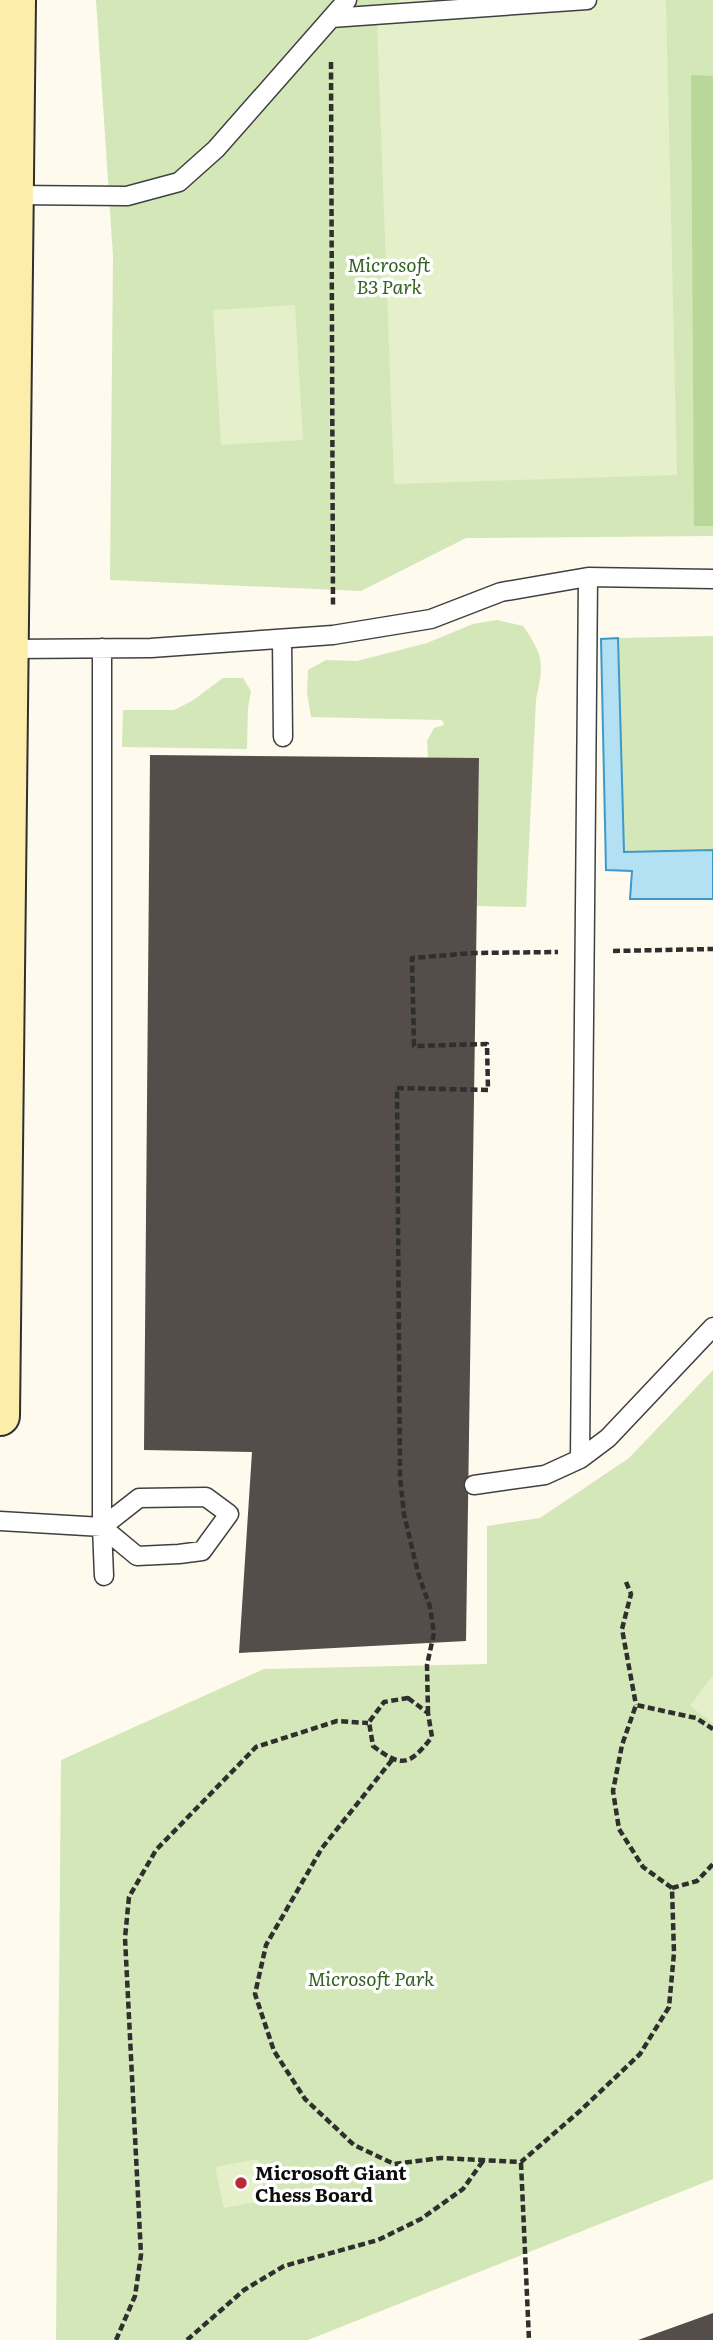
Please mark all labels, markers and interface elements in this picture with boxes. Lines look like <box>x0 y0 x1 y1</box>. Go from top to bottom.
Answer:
park label: Microsoft B3 Park <box>348 250 430 300</box>
park label: Microsoft Park <box>308 1964 435 1992</box>
place label: Microsoft Giant Chess Board <box>255 2158 407 2208</box>
marker: Microsoft Giant Chess Board <box>233 2175 249 2191</box>

